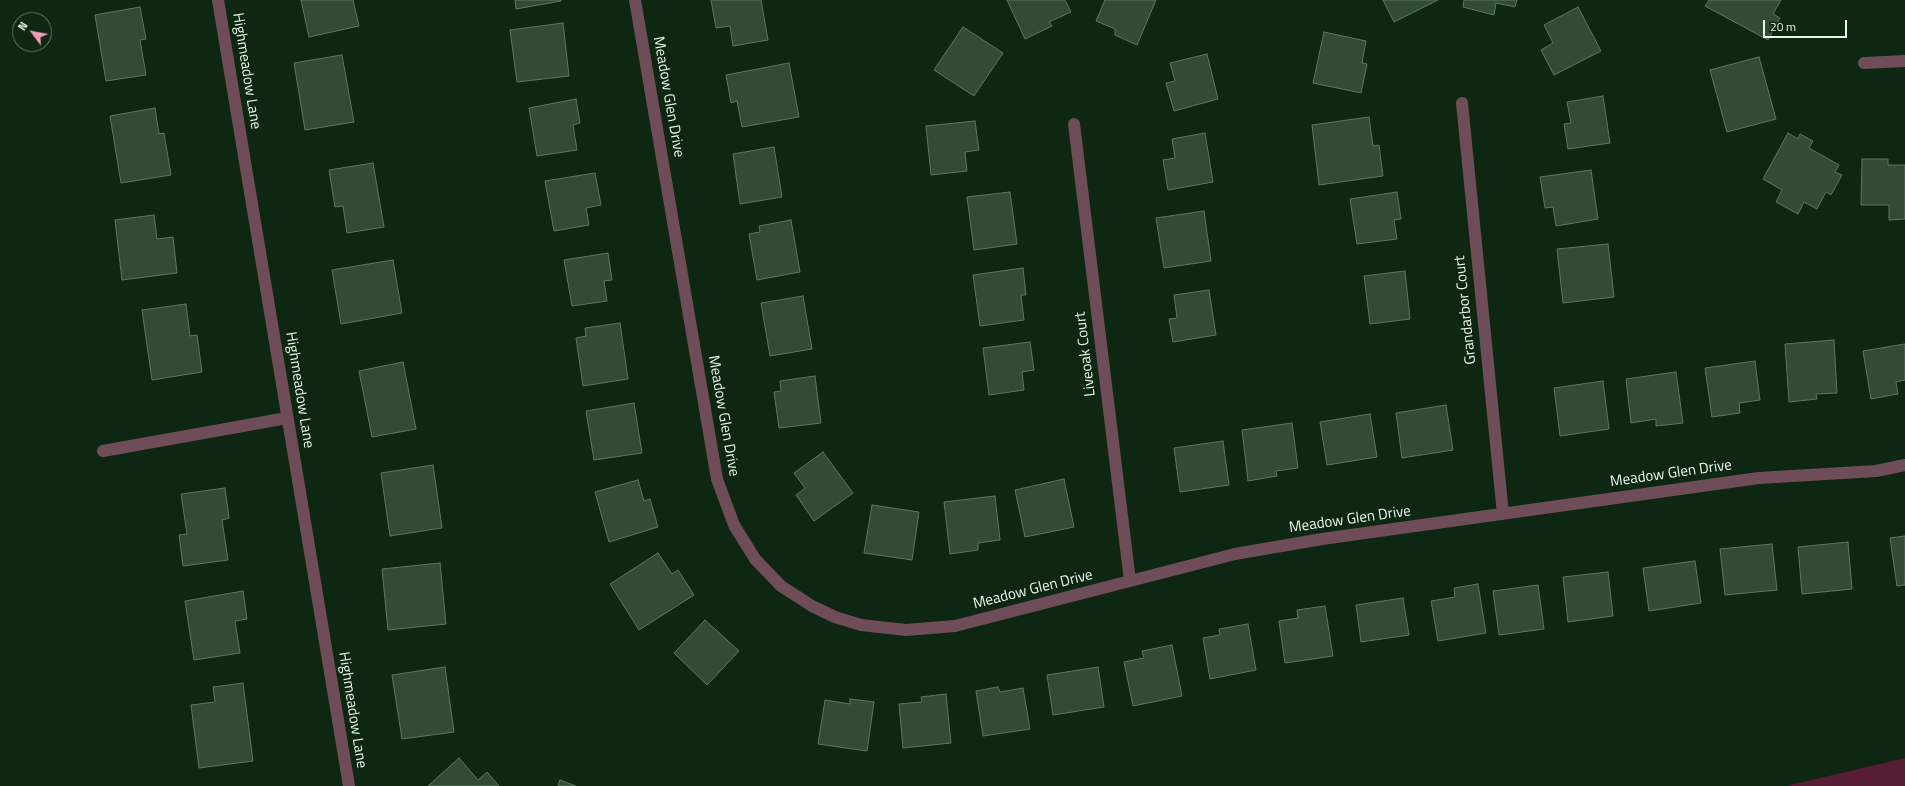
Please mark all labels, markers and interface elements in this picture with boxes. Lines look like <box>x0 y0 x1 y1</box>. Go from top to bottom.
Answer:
street label: Highmeadow Lane <box>228 11 264 131</box>
north arrow <box>12 12 52 52</box>
scale bar <box>1765 12 1849 38</box>
text: 20 m <box>1770 17 1796 36</box>
text: N <box>14 19 31 34</box>
street label: Meadow Glen Drive <box>648 35 688 159</box>
street label: Grandarbor Court <box>1451 255 1481 365</box>
street label: Liveoak Court <box>1072 311 1100 397</box>
street label: Highmeadow Lane <box>281 330 317 450</box>
street label: Meadow Glen Drive <box>703 354 743 478</box>
street label: Meadow Glen Drive <box>1609 457 1733 491</box>
street label: Meadow Glen Drive <box>1288 503 1412 537</box>
street label: Meadow Glen Drive <box>971 566 1095 614</box>
street label: Highmeadow Lane <box>334 650 370 770</box>

